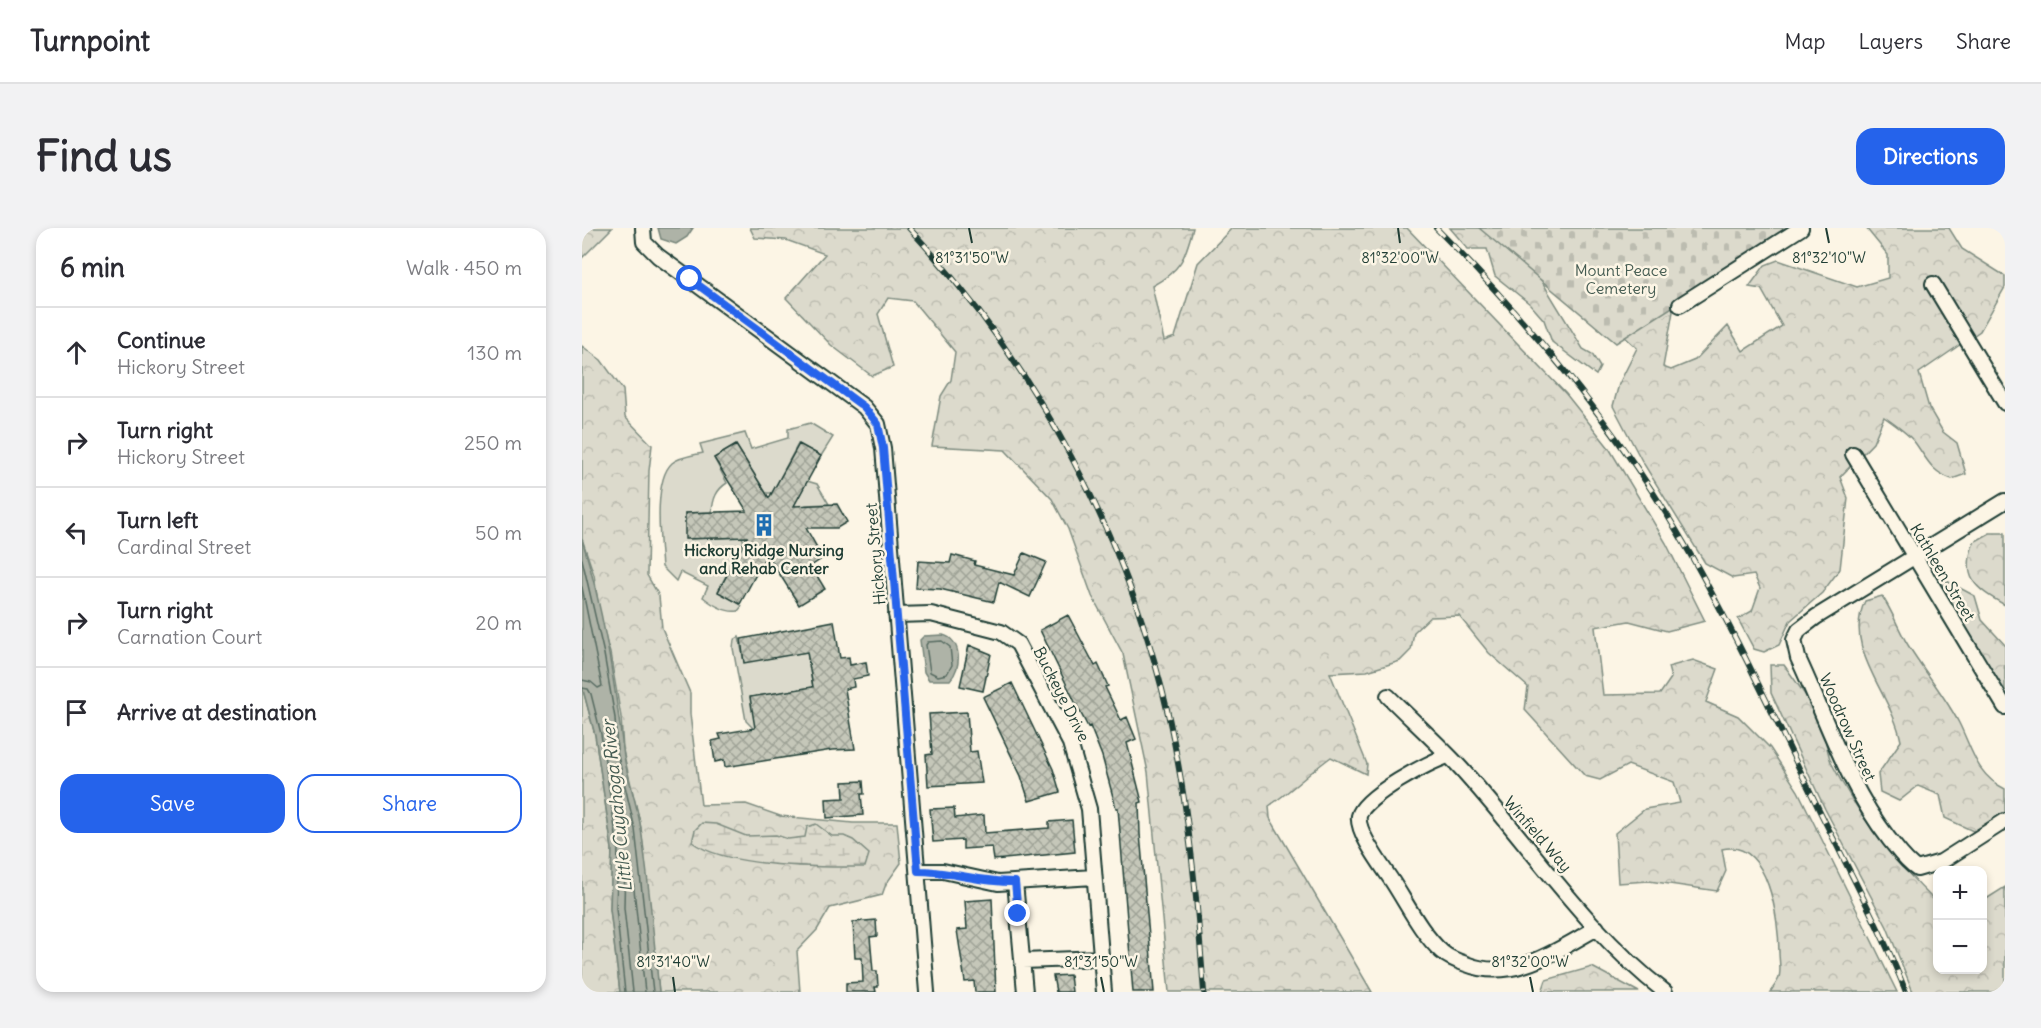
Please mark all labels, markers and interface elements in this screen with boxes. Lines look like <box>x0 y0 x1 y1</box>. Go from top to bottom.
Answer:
text: Turnpoint <box>30 23 150 59</box>
text: Map <box>1785 28 1825 55</box>
text: Layers <box>1858 28 1923 55</box>
text: Share <box>1956 28 2011 55</box>
button: Directions <box>1856 128 2005 185</box>
text: Find us <box>36 130 172 182</box>
text: 81°31'50"W <box>935 248 1009 267</box>
text: 81°32'00"W <box>1361 248 1439 267</box>
text: 81°32'10"W <box>1792 248 1866 267</box>
text: 6 min <box>60 251 125 284</box>
text: Walk · 450 m <box>406 255 522 280</box>
park label: Mount Peace Cemetery <box>1575 260 1667 298</box>
route start <box>676 265 702 291</box>
text: Continue <box>117 326 206 354</box>
icon: ahead <box>60 336 93 369</box>
text: 130 m <box>467 340 522 365</box>
text: Hickory Street <box>117 354 245 379</box>
text: Turn right <box>117 416 213 444</box>
icon: right <box>60 426 93 459</box>
text: 250 m <box>464 430 522 455</box>
text: Hickory Street <box>117 444 245 469</box>
street label: Hickory Street <box>861 502 889 606</box>
text: Turn left <box>117 506 198 534</box>
building icon: Hickory Ridge Nursing and Rehab Center <box>751 512 777 538</box>
icon: left <box>60 516 93 549</box>
text: 50 m <box>475 520 522 545</box>
street label: Kathleen Street <box>1906 520 1980 625</box>
text: Cardinal Street <box>117 534 251 559</box>
place label: Hickory Ridge Nursing and Rehab Center <box>684 540 844 578</box>
text: Turn right <box>117 596 213 624</box>
icon: right <box>60 606 93 639</box>
text: 20 m <box>476 610 522 635</box>
text: Carnation Court <box>117 624 262 649</box>
street label: Buckeye Drive <box>1030 643 1094 745</box>
street label: Woodrow Street <box>1815 670 1881 785</box>
icon: arrive <box>60 696 93 729</box>
text: Arrive at destination <box>117 698 317 726</box>
water label: Little Cuyahoga River <box>596 716 637 893</box>
button: Save <box>60 774 285 833</box>
button: Share <box>297 774 522 833</box>
street label: Winfield Way <box>1500 792 1576 876</box>
map controls <box>1933 866 1987 974</box>
button: + <box>1933 866 1987 920</box>
route end <box>1004 900 1030 926</box>
button: − <box>1933 920 1987 974</box>
text: 81°31'40"W <box>636 952 710 971</box>
text: 81°31'50"W <box>1064 952 1138 971</box>
text: 81°32'00"W <box>1491 952 1569 971</box>

